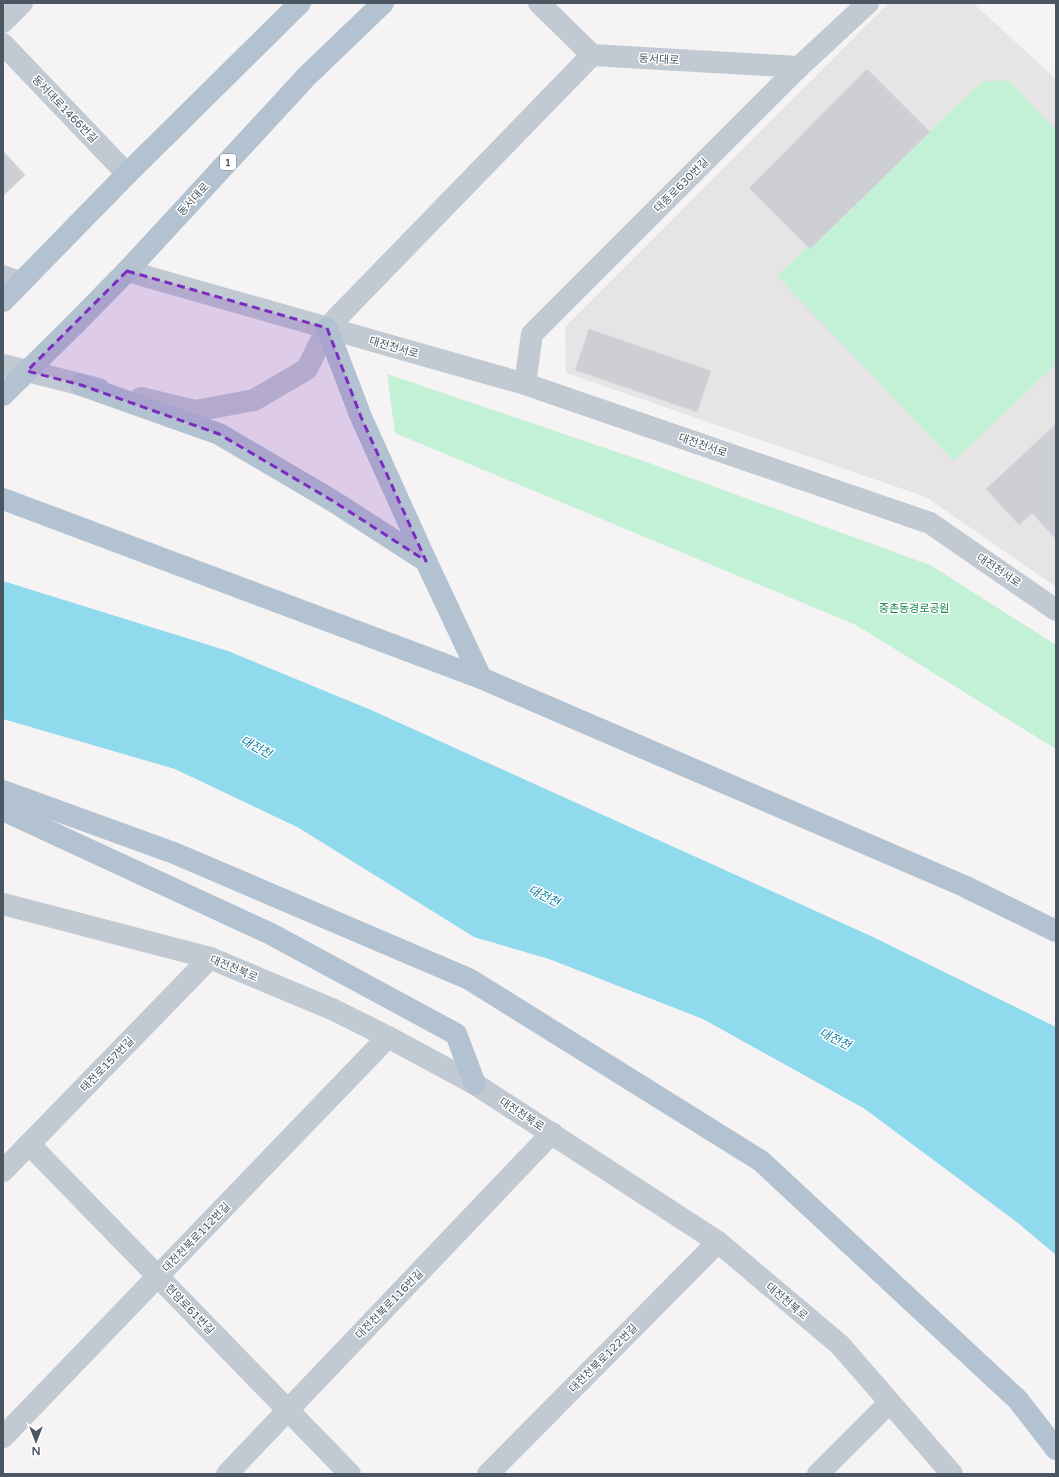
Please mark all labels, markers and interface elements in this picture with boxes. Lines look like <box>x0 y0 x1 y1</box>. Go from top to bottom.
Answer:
street label: 동서대로 <box>638 52 680 67</box>
street label: 동서대로1466번길 <box>29 73 100 146</box>
road number: 1 <box>220 154 236 170</box>
street label: 대종로630번길 <box>652 156 711 215</box>
street label: 동서대로 <box>175 180 212 219</box>
street label: 대전천서로 <box>368 334 420 361</box>
street label: 대전천서로 <box>677 431 729 460</box>
street label: 대전천서로 <box>974 551 1023 590</box>
park label: 중촌동경로공원 <box>879 602 949 615</box>
water label: 대전천 <box>238 733 276 762</box>
water label: 대전천 <box>526 882 564 910</box>
street label: 대전천북로 <box>208 953 260 984</box>
water label: 대전천 <box>817 1025 855 1053</box>
street label: 태전로157번길 <box>78 1034 137 1095</box>
street label: 대전천북로 <box>497 1095 546 1134</box>
street label: 대전천북로112번길 <box>160 1200 233 1275</box>
street label: 대전천북로116번길 <box>353 1267 426 1342</box>
street label: 대전천북로 <box>763 1280 810 1323</box>
street label: 현암로61번길 <box>163 1282 217 1337</box>
street label: 대전천북로122번길 <box>566 1321 640 1395</box>
north arrow <box>16 1421 56 1461</box>
text: N <box>32 1444 40 1457</box>

